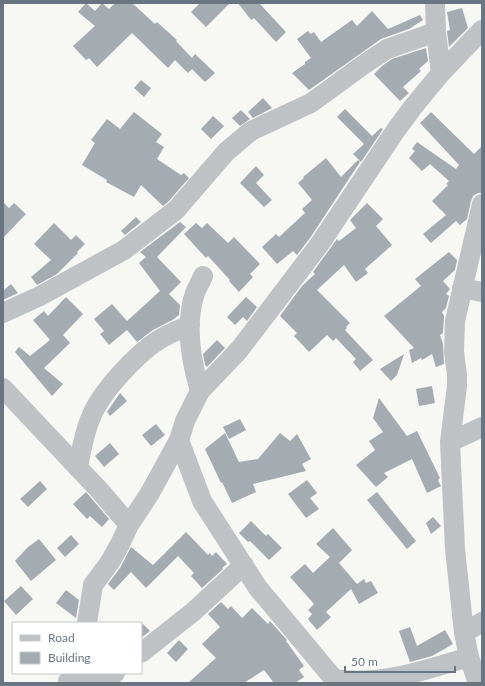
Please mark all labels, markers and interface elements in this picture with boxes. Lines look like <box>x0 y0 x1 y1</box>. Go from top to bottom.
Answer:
legend <box>12 622 142 674</box>
text: Road <box>48 630 75 645</box>
scale bar <box>345 648 455 674</box>
text: Building <box>48 650 91 665</box>
text: 50 m <box>351 654 378 669</box>

